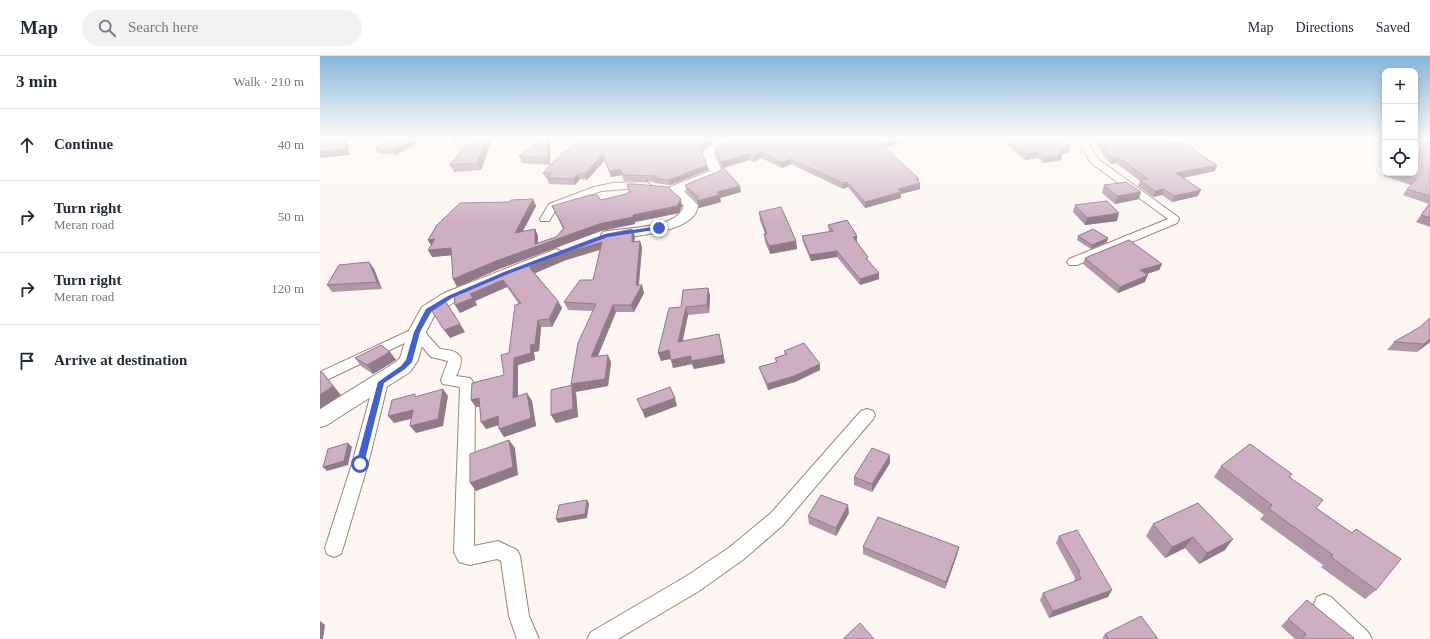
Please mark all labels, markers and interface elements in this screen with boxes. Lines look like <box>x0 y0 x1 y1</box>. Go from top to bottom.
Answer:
search box <box>82 10 362 46</box>
text: Map <box>20 17 58 38</box>
icon: search <box>96 17 118 39</box>
text: Search here <box>128 19 198 35</box>
text: Map <box>1248 20 1273 35</box>
text: Directions <box>1295 20 1354 35</box>
text: Saved <box>1376 20 1410 35</box>
map controls <box>1382 68 1418 176</box>
button: + <box>1382 68 1418 104</box>
text: 3 min <box>16 72 57 91</box>
text: Walk · 210 m <box>233 74 304 89</box>
button: − <box>1382 104 1418 140</box>
icon: ahead <box>16 134 38 156</box>
text: Continue <box>54 136 113 152</box>
text: 40 m <box>278 137 304 152</box>
button: locate <box>1382 140 1418 176</box>
text: Turn right <box>54 200 121 216</box>
icon: right <box>16 206 38 228</box>
text: 50 m <box>278 209 304 224</box>
text: Meran road <box>54 217 114 232</box>
route end <box>650 219 668 237</box>
text: Turn right <box>54 272 121 288</box>
icon: right <box>16 278 38 300</box>
text: 120 m <box>271 281 304 296</box>
text: Meran road <box>54 289 114 304</box>
icon: arrive <box>16 350 38 372</box>
text: Arrive at destination <box>54 352 187 368</box>
route start <box>351 455 369 473</box>

